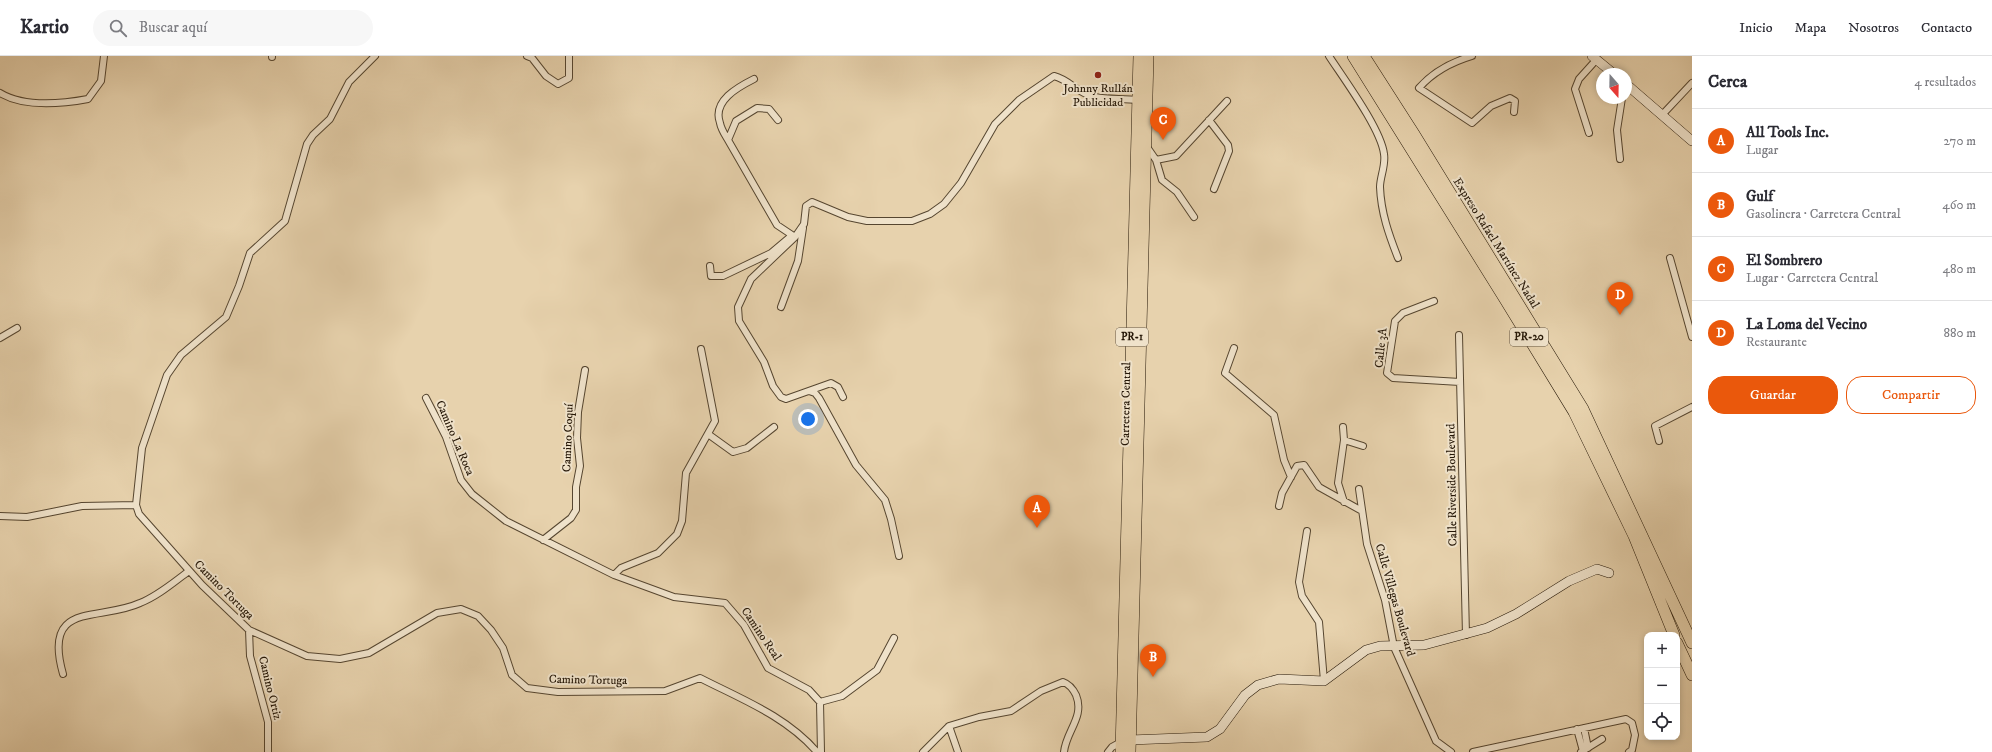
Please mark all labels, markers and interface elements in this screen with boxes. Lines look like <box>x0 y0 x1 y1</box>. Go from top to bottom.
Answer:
search box <box>93 10 373 46</box>
text: Kartio <box>20 16 69 39</box>
icon: search <box>107 17 129 39</box>
text: Buscar aquí <box>139 18 207 37</box>
text: Inicio <box>1739 19 1772 37</box>
text: Mapa <box>1794 19 1826 37</box>
text: Nosotros <box>1848 19 1899 37</box>
text: Contacto <box>1921 19 1972 37</box>
north arrow <box>1596 68 1632 104</box>
marker: Johnny Rullán Publicidad <box>1093 70 1103 80</box>
text: Cerca <box>1708 71 1747 93</box>
text: 4 resultados <box>1914 74 1976 90</box>
place label: Johnny Rullán Publicidad <box>1062 81 1134 110</box>
pin: C <box>1150 107 1176 140</box>
text: All Tools Inc. <box>1746 123 1829 142</box>
text: A <box>1717 133 1725 149</box>
text: 270 m <box>1944 133 1976 149</box>
text: Lugar <box>1746 142 1778 158</box>
street label: Expreso Rafael Martínez Nadal <box>1450 175 1543 311</box>
text: Gulf <box>1746 187 1773 206</box>
text: B <box>1717 197 1725 213</box>
text: 460 m <box>1942 197 1976 213</box>
text: Gasolinera · Carretera Central <box>1746 206 1901 222</box>
text: El Sombrero <box>1746 251 1822 270</box>
text: C <box>1717 261 1725 277</box>
text: 480 m <box>1942 261 1976 277</box>
text: Lugar · Carretera Central <box>1746 270 1878 286</box>
pin: D <box>1607 282 1633 315</box>
text: La Loma del Vecino <box>1746 315 1867 334</box>
text: D <box>1716 325 1726 341</box>
text: 880 m <box>1943 325 1976 341</box>
street label: Calle 3A <box>1371 327 1391 369</box>
road number: PR-1 <box>1116 328 1148 346</box>
road number: PR-20 <box>1510 328 1548 346</box>
text: Restaurante <box>1746 334 1807 350</box>
street label: Carretera Central <box>1118 361 1134 446</box>
button: Guardar <box>1708 376 1838 414</box>
button: Compartir <box>1846 376 1976 414</box>
street label: Camino La Roca <box>432 398 478 479</box>
street label: Camino Coquí <box>559 403 577 472</box>
your location <box>798 409 818 429</box>
street label: Calle Riverside Boulevard <box>1443 424 1461 546</box>
pin: A <box>1024 495 1050 528</box>
street label: Calle Villegas Boulevard <box>1372 542 1418 658</box>
street label: Camino Tortuga <box>191 557 258 624</box>
street label: Camino Real <box>738 604 785 664</box>
map controls <box>1644 632 1680 740</box>
button: + <box>1644 632 1680 668</box>
pin: B <box>1140 644 1166 677</box>
street label: Camino Ortiz <box>255 655 285 721</box>
button: − <box>1644 668 1680 704</box>
street label: Camino Tortuga <box>549 672 628 688</box>
button: locate <box>1644 704 1680 740</box>

